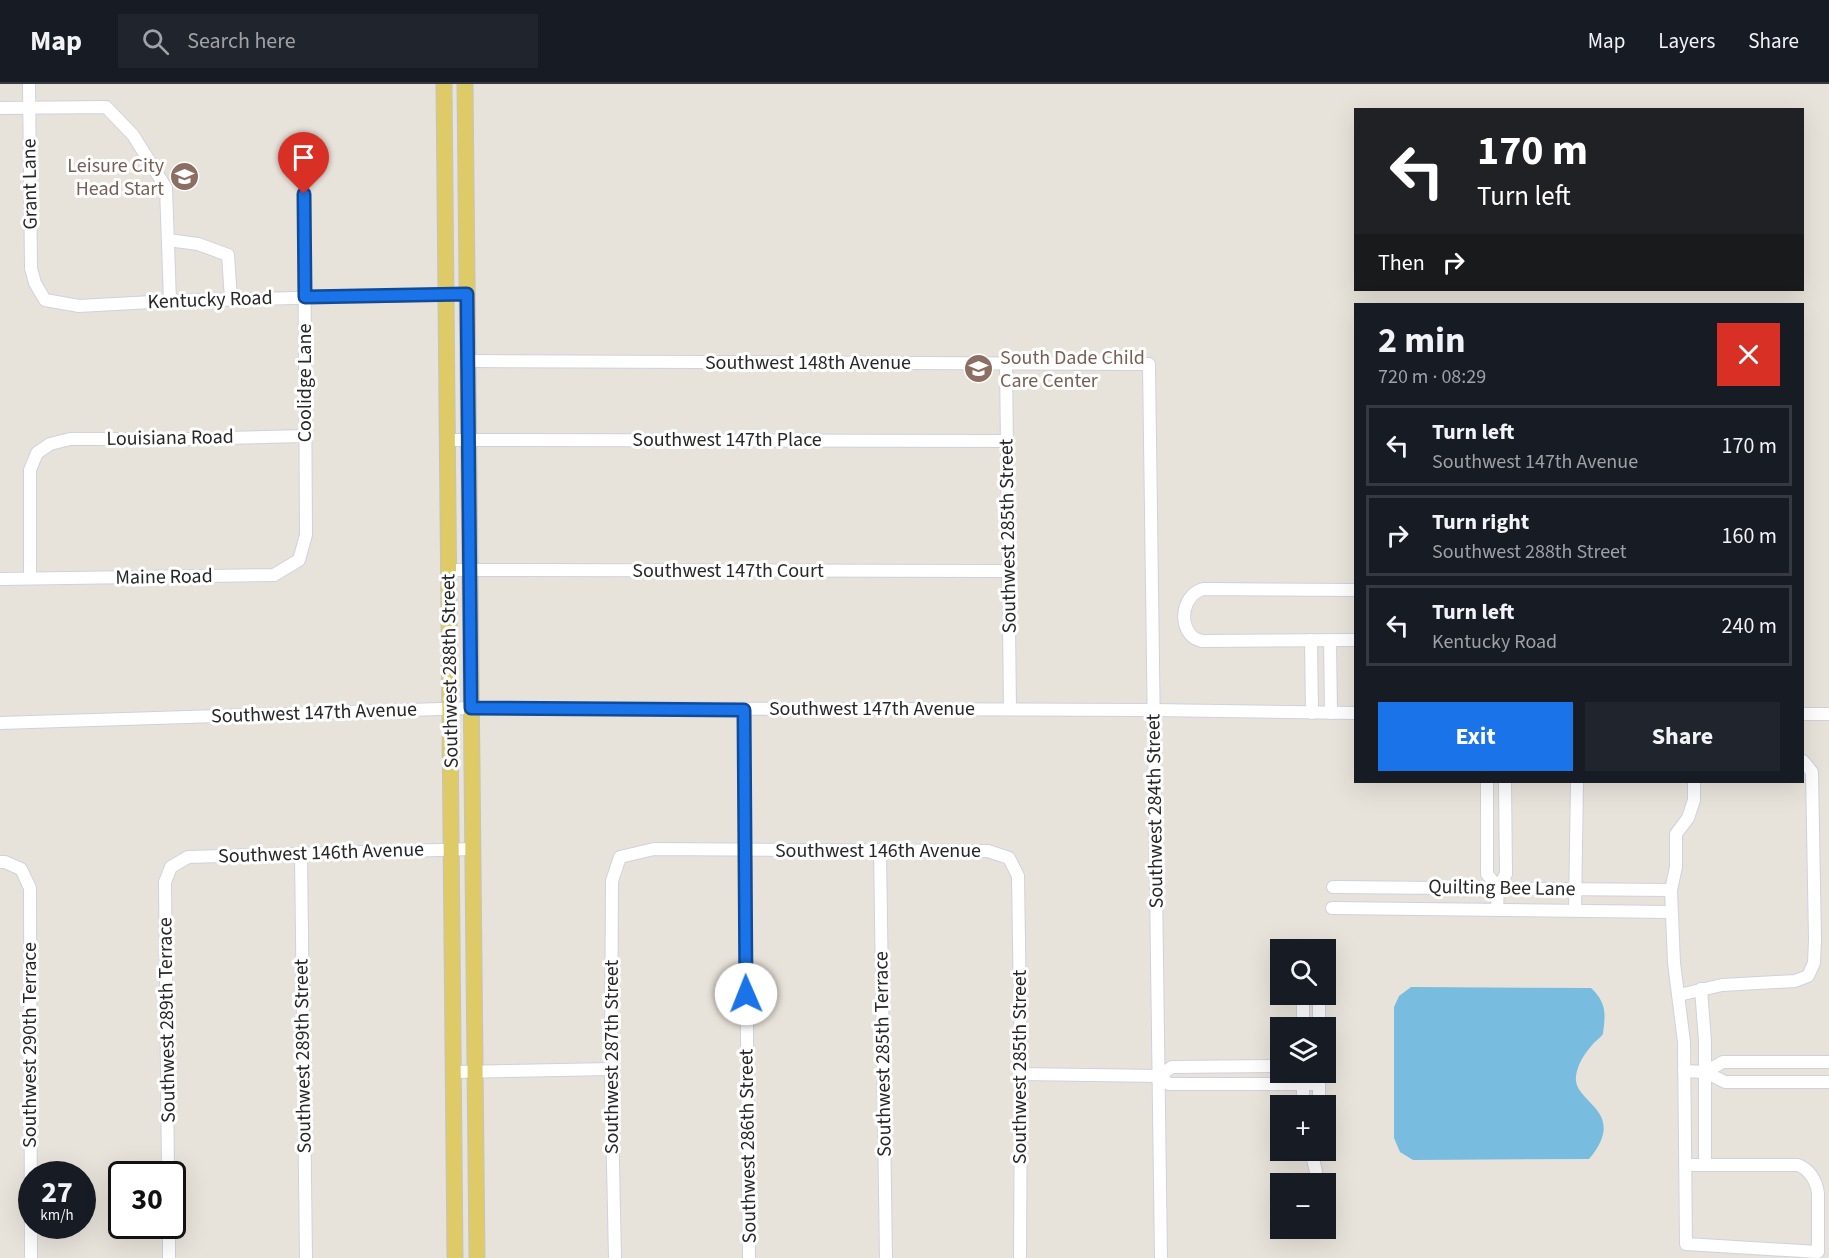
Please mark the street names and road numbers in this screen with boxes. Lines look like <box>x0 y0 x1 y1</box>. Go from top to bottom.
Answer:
street label: Grant Lane <box>15 138 45 230</box>
street label: Kentucky Road <box>147 284 273 316</box>
street label: Coolidge Lane <box>291 324 319 442</box>
street label: Southwest 148th Avenue <box>705 349 911 377</box>
street label: Louisiana Road <box>106 423 234 453</box>
street label: Southwest 147th Place <box>632 426 822 454</box>
street label: Southwest 285th Street <box>992 438 1024 634</box>
street label: Southwest 147th Court <box>632 557 824 585</box>
street label: Maine Road <box>115 562 213 592</box>
street label: Southwest 288th Street <box>434 573 466 769</box>
street label: Southwest 147th Avenue <box>211 695 418 731</box>
street label: Southwest 147th Avenue <box>769 695 975 723</box>
street label: Southwest 284th Street <box>1139 713 1171 909</box>
street label: Southwest 146th Avenue <box>218 835 425 871</box>
street label: Southwest 146th Avenue <box>775 837 981 865</box>
street label: Quilting Bee Lane <box>1428 873 1576 903</box>
street label: Southwest 289th Terrace <box>151 917 183 1123</box>
street label: Southwest 290th Terrace <box>16 942 44 1148</box>
street label: Southwest 285th Terrace <box>867 951 899 1157</box>
street label: Southwest 289th Street <box>287 958 319 1154</box>
street label: Southwest 287th Street <box>598 959 626 1154</box>
street label: Southwest 285th Street <box>1006 969 1034 1164</box>
street label: Southwest 286th Street <box>732 1048 764 1244</box>

